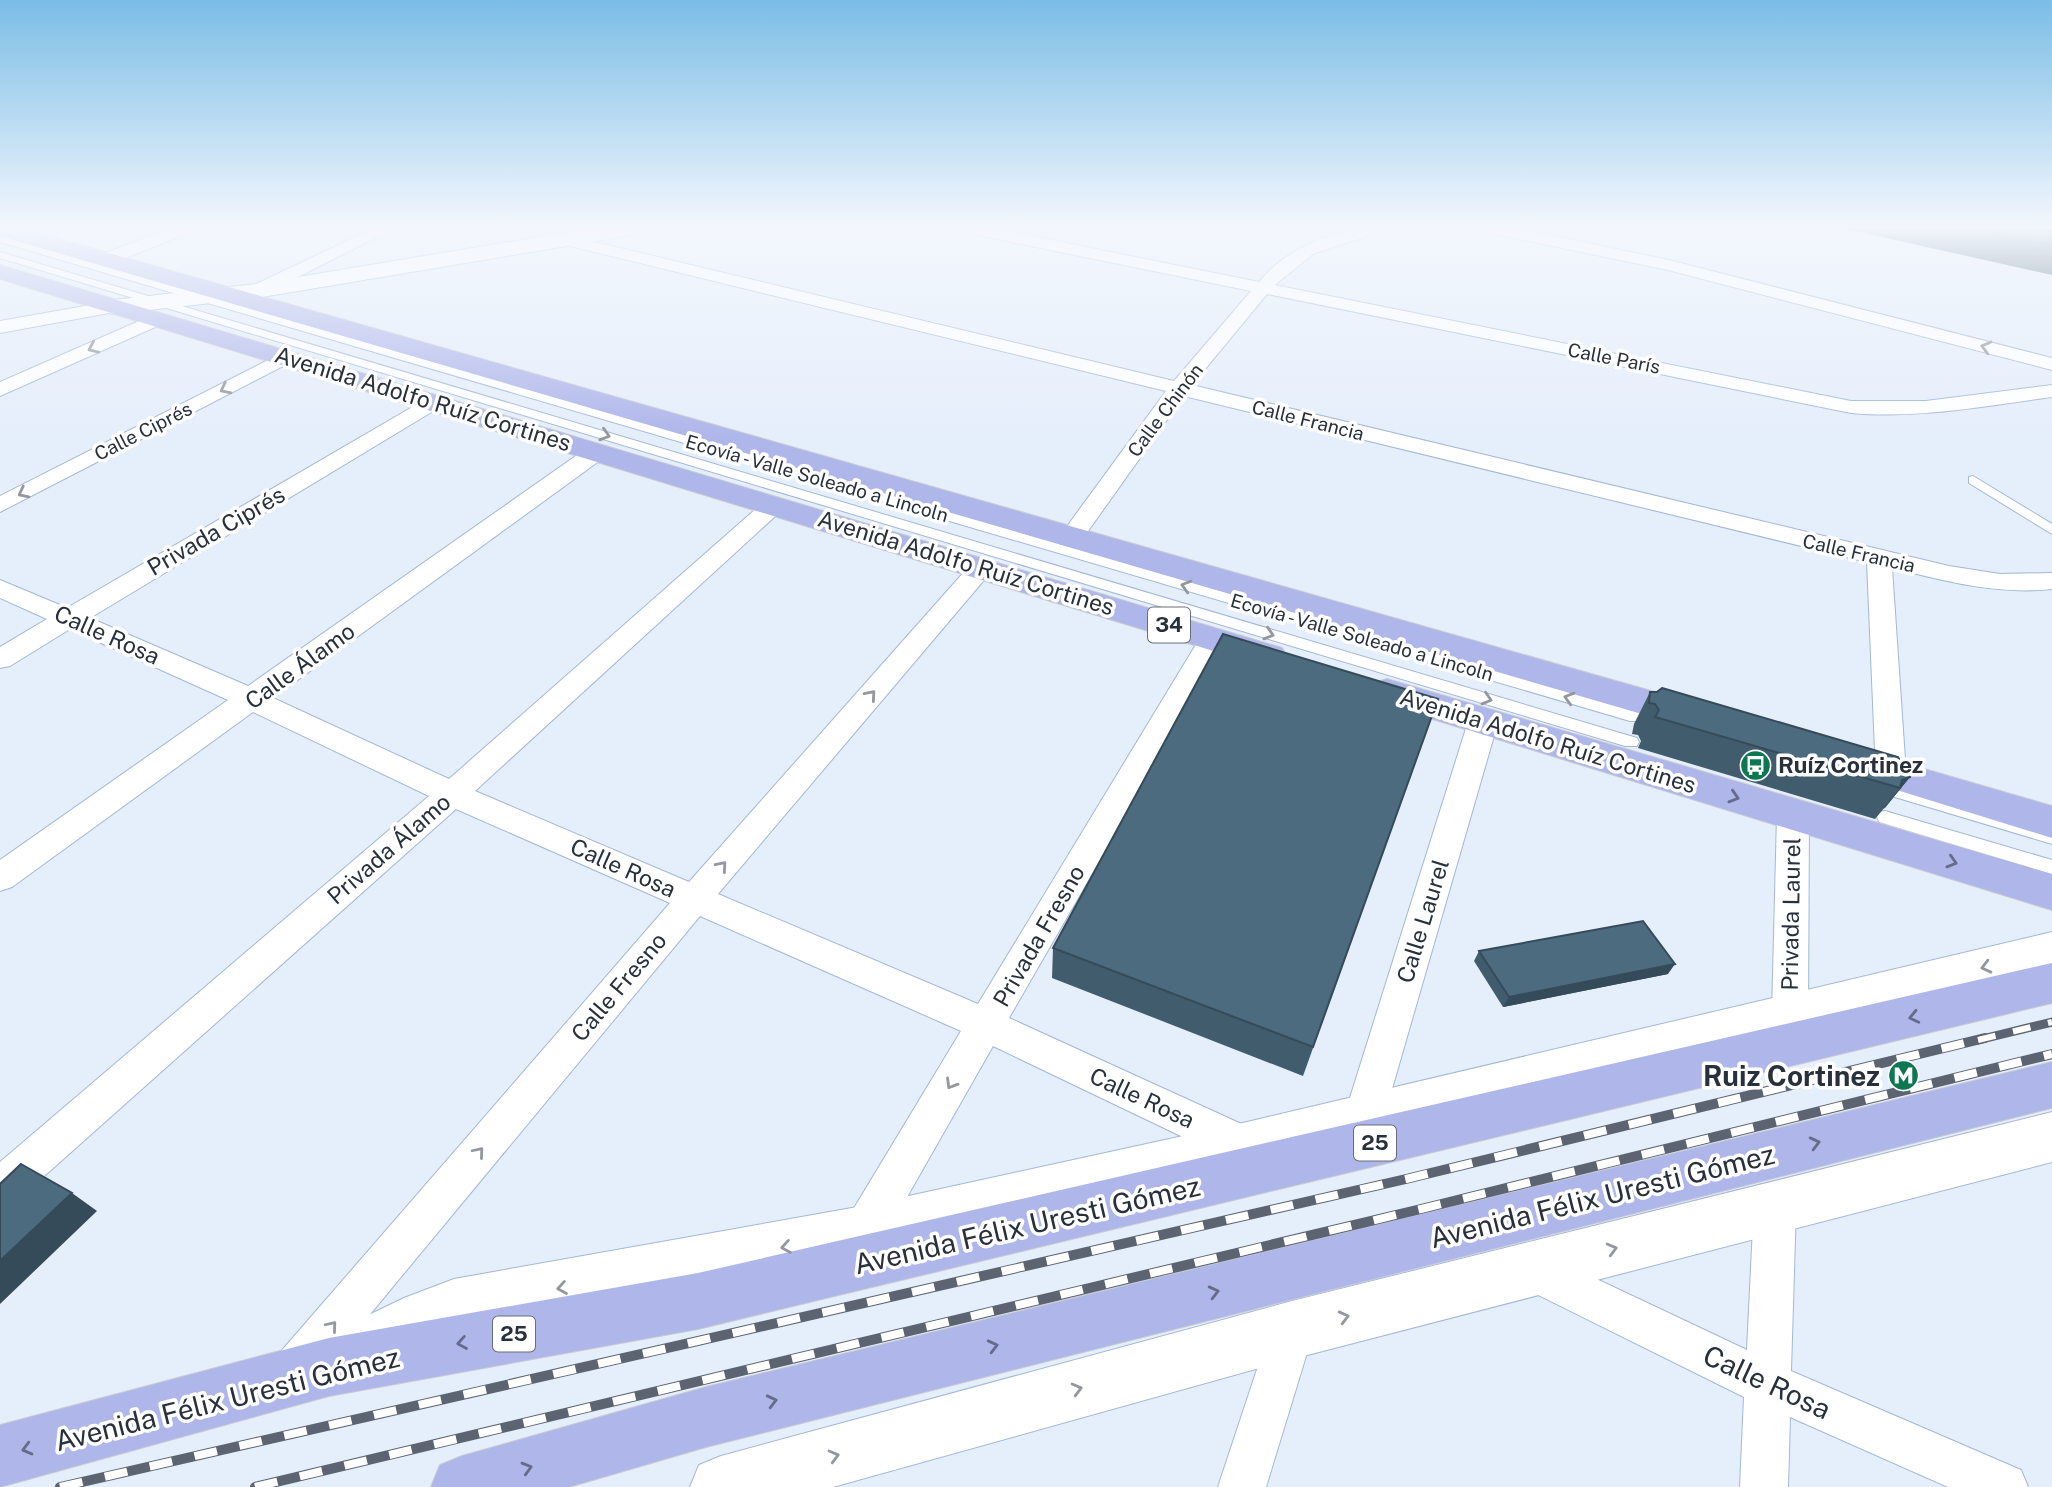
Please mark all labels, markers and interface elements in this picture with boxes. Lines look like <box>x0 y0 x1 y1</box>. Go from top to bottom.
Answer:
street label: Calle París <box>1566 338 1662 378</box>
one-way arrow <box>88 340 100 354</box>
street label: Avenida Adolfo Ruíz Cortines <box>272 341 574 456</box>
one-way arrow <box>1980 341 1992 355</box>
street label: Calle Chinón <box>1123 359 1207 461</box>
one-way arrow <box>220 380 232 394</box>
street label: Calle Francia <box>1250 395 1366 445</box>
street label: Calle Ciprés <box>91 397 195 465</box>
one-way arrow <box>599 427 611 442</box>
street label: Ecovía - Valle Soleado a Lincoln <box>683 430 951 526</box>
street label: Privada Ciprés <box>142 480 289 581</box>
one-way arrow <box>18 485 30 499</box>
street label: Avenida Adolfo Ruíz Cortines <box>815 505 1117 620</box>
street label: Calle Francia <box>1801 529 1917 577</box>
one-way arrow <box>1180 579 1192 594</box>
street label: Ecovía - Valle Soleado a Lincoln <box>1228 589 1496 685</box>
street label: Calle Rosa <box>50 599 164 670</box>
road number: 34 <box>1148 608 1190 642</box>
street label: Calle Álamo <box>240 617 360 714</box>
one-way arrow <box>1263 625 1275 640</box>
street label: Avenida Adolfo Ruíz Cortines <box>1397 683 1699 798</box>
one-way arrow <box>863 690 875 703</box>
one-way arrow <box>1481 690 1493 705</box>
one-way arrow <box>1563 691 1575 706</box>
bus stop icon: Ruíz Cortinez <box>1738 748 1772 782</box>
place label: Ruíz Cortinez <box>1778 751 1923 778</box>
street label: Privada Álamo <box>322 788 456 909</box>
one-way arrow <box>1728 789 1740 804</box>
street label: Calle Rosa <box>566 832 680 903</box>
street label: Privada Laurel <box>1776 837 1805 991</box>
one-way arrow <box>1946 854 1958 869</box>
street label: Calle Laurel <box>1391 856 1454 986</box>
street label: Privada Fresno <box>987 860 1090 1011</box>
one-way arrow <box>714 862 726 875</box>
street label: Calle Fresno <box>565 927 672 1046</box>
one-way arrow <box>1980 959 1992 973</box>
one-way arrow <box>1908 1009 1920 1023</box>
place label: Ruiz Cortinez <box>1703 1059 1880 1092</box>
metro station icon: Ruiz Cortinez <box>1886 1059 1920 1093</box>
street label: Calle Rosa <box>1086 1062 1199 1134</box>
one-way arrow <box>946 1077 959 1089</box>
road number: 25 <box>1354 1126 1396 1160</box>
street label: Avenida Félix Uresti Gómez <box>1426 1137 1778 1254</box>
one-way arrow <box>1809 1137 1821 1151</box>
one-way arrow <box>471 1147 484 1160</box>
street label: Avenida Félix Uresti Gómez <box>851 1169 1203 1280</box>
one-way arrow <box>780 1239 792 1254</box>
one-way arrow <box>1606 1243 1618 1257</box>
one-way arrow <box>556 1280 568 1295</box>
one-way arrow <box>1208 1286 1220 1300</box>
one-way arrow <box>1338 1311 1350 1325</box>
road number: 25 <box>493 1316 535 1352</box>
one-way arrow <box>324 1321 337 1333</box>
one-way arrow <box>456 1335 468 1350</box>
street label: Calle Rosa <box>1698 1338 1836 1425</box>
street label: Avenida Félix Uresti Gómez <box>51 1340 403 1457</box>
one-way arrow <box>987 1340 999 1354</box>
one-way arrow <box>1071 1383 1083 1397</box>
one-way arrow <box>766 1395 778 1409</box>
one-way arrow <box>21 1441 33 1455</box>
one-way arrow <box>828 1450 840 1464</box>
one-way arrow <box>521 1462 533 1477</box>

